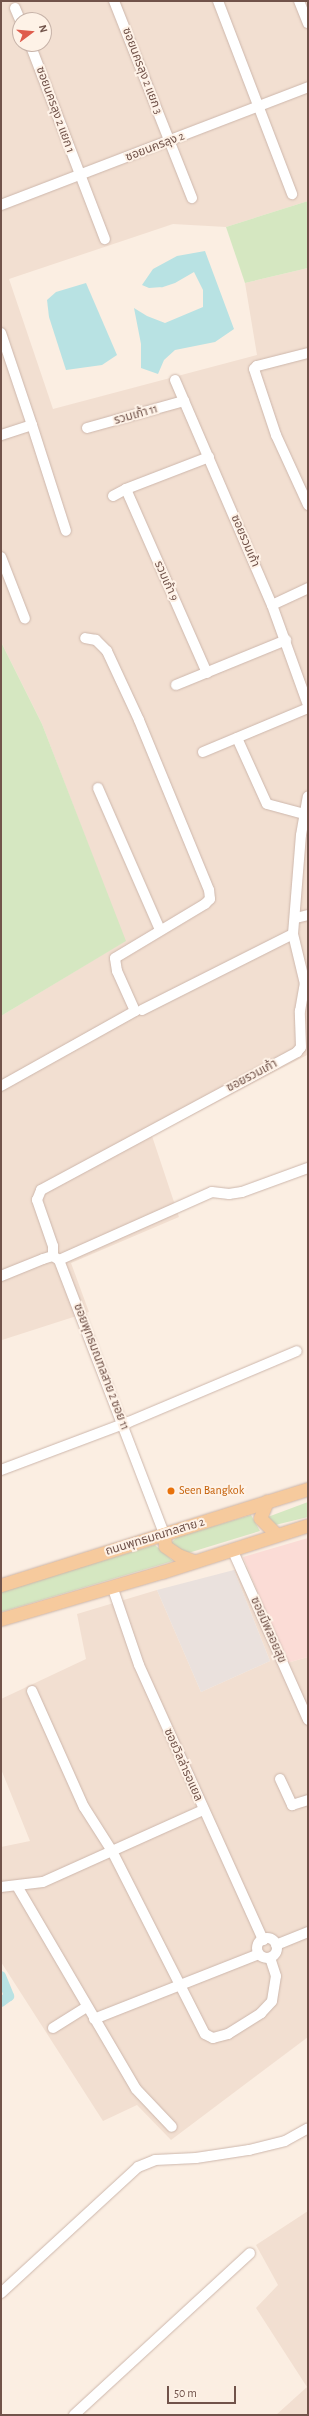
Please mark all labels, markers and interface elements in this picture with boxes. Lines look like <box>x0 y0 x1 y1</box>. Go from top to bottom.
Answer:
north arrow <box>12 12 52 52</box>
text: N <box>37 24 49 34</box>
street label: ซอยนครลุง 2 แยก 3 <box>119 26 165 116</box>
street label: ซอยนครลุง 2 แยก 1 <box>33 65 77 155</box>
street label: ซอยนครลุง 2 <box>123 129 187 165</box>
street label: รวมเก้า 11 <box>112 402 160 428</box>
street label: ซอยรวมเก้า <box>228 513 262 569</box>
street label: รวมเก้า 9 <box>151 559 181 603</box>
street label: ซอยรวมเก้า <box>224 1057 280 1095</box>
street label: ซอยพุทธมณฑลสาย 2 ซอย 11 <box>70 1302 132 1432</box>
place label: Seen Bangkok <box>179 1484 244 1498</box>
marker: Seen Bangkok <box>166 1486 176 1496</box>
street label: ถนนพุทธมณฑลสาย 2 <box>104 1515 206 1559</box>
street label: ซอยมีพลอยสุข <box>247 1595 289 1665</box>
street label: ซอยวิลล่ารอแยล <box>160 1726 206 1804</box>
scale bar <box>169 2378 238 2404</box>
text: 50 m <box>174 2387 197 2399</box>

